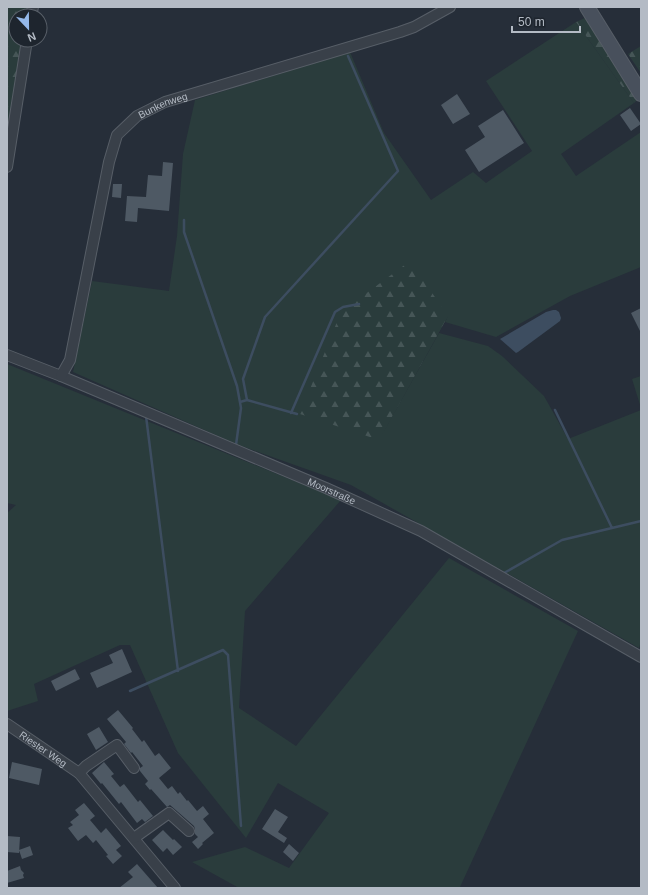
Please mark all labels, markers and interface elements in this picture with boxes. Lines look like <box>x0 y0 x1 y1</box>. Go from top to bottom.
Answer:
north arrow <box>8 8 48 48</box>
scale bar <box>512 8 580 34</box>
text: 50 m <box>518 15 545 29</box>
text: N <box>26 30 38 44</box>
street label: Bunkenweg <box>136 90 189 120</box>
street label: Moorstraße <box>306 475 358 506</box>
street label: Riester Weg <box>18 729 69 769</box>

